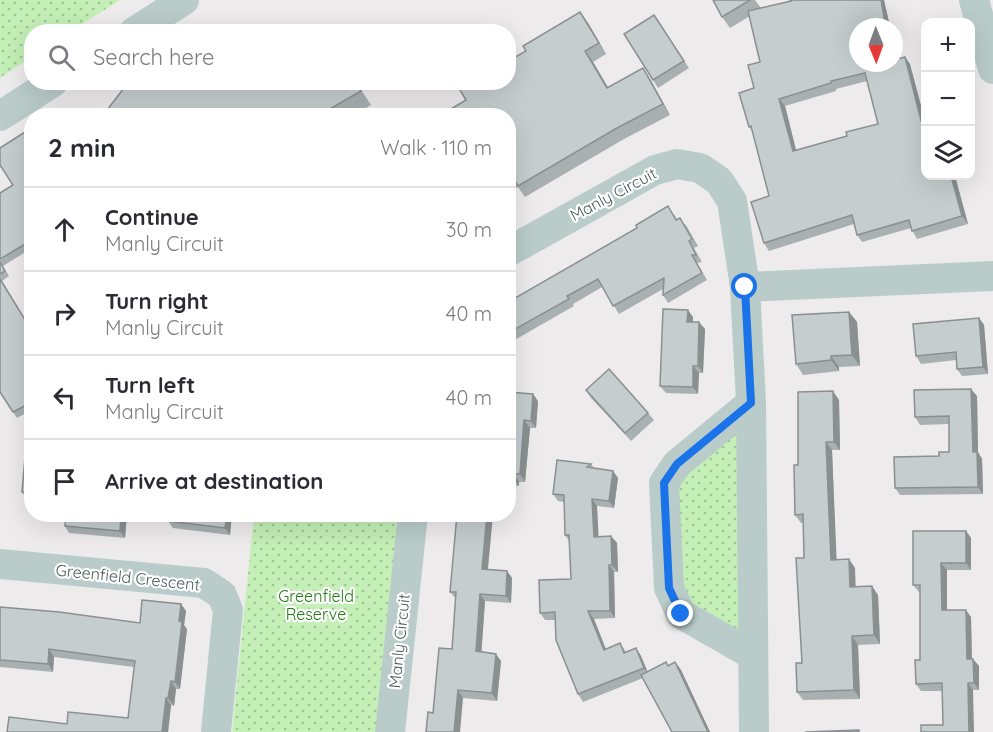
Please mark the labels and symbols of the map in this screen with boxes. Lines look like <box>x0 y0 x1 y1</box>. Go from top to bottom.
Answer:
north arrow <box>849 18 903 72</box>
street label: Manly Circuit <box>566 163 660 225</box>
route start <box>731 273 757 299</box>
street label: Greenfield Crescent <box>55 559 201 595</box>
park label: Greenfield Reserve <box>278 586 354 624</box>
street label: Manly Circuit <box>384 593 414 689</box>
route end <box>667 600 693 626</box>

